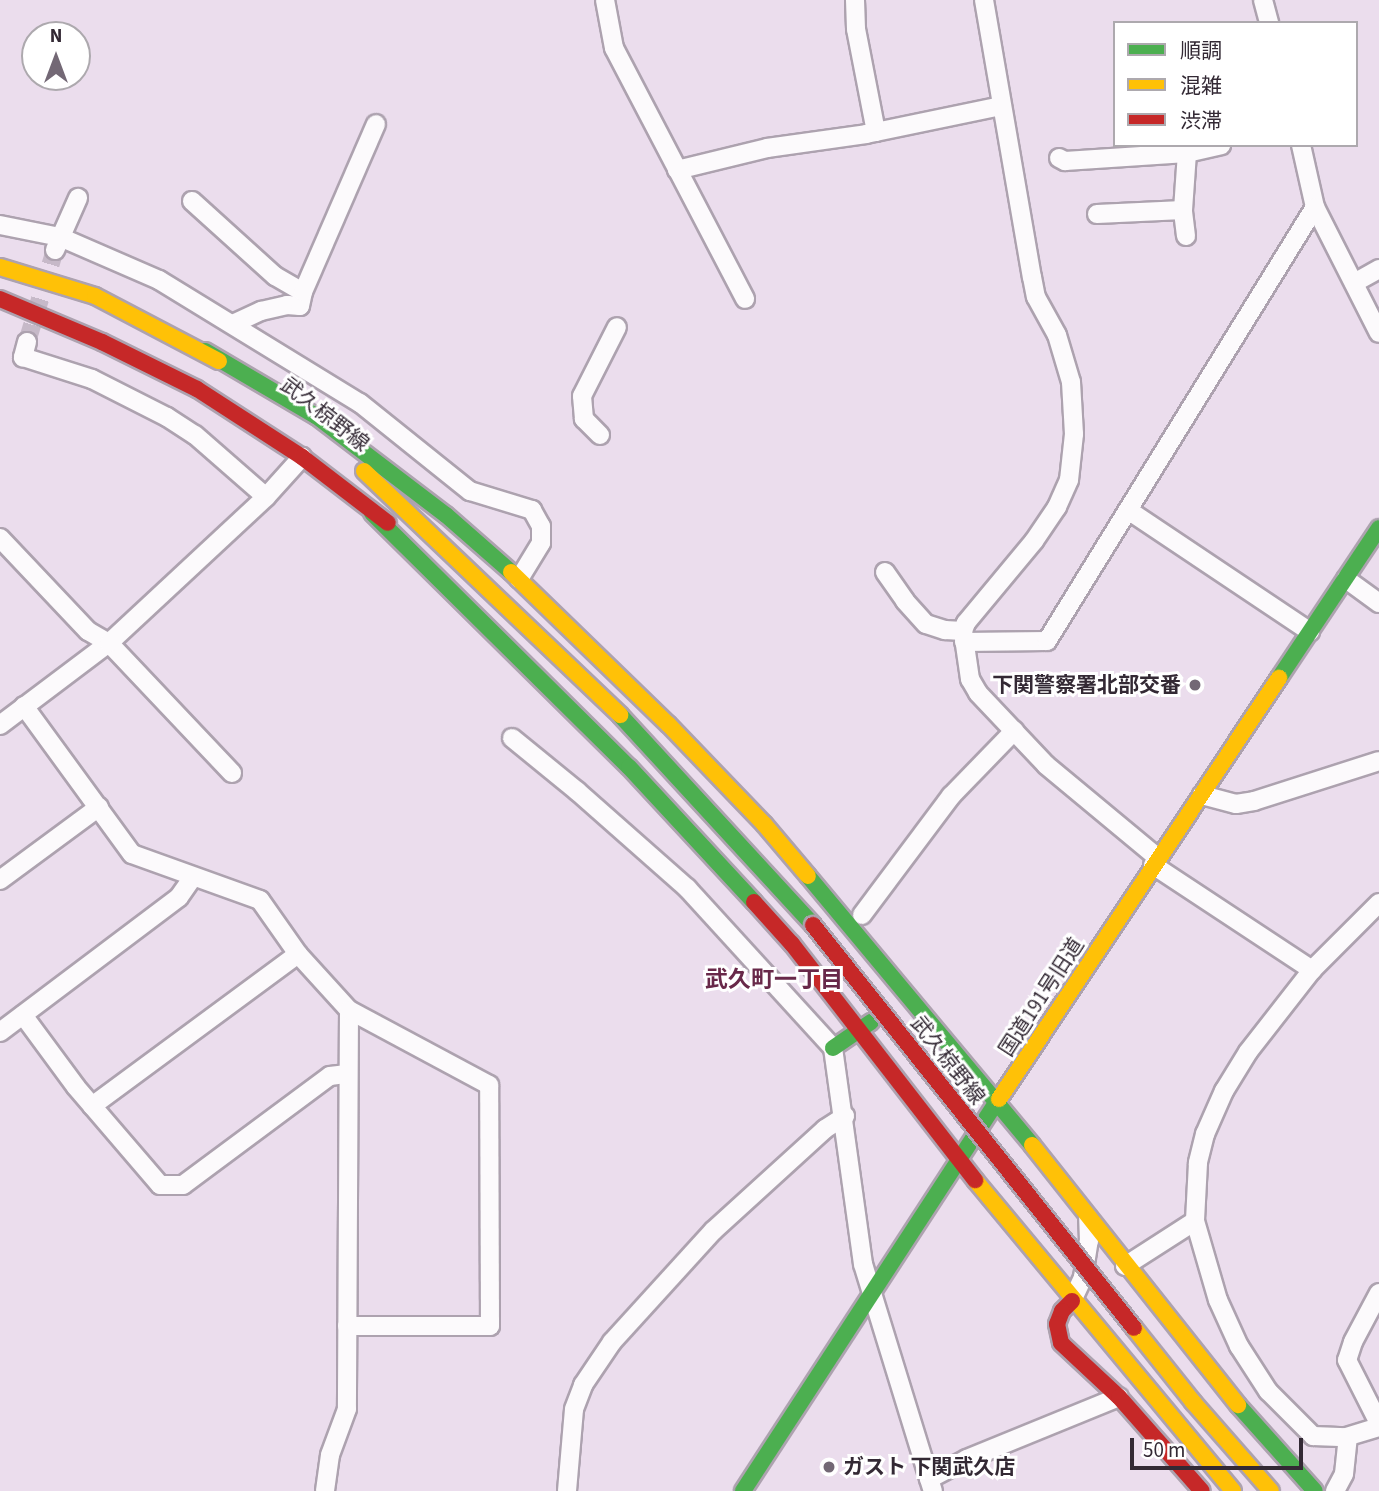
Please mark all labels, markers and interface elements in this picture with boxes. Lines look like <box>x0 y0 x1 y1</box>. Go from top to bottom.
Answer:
north arrow <box>21 21 91 91</box>
legend <box>1113 21 1358 147</box>
text: N <box>50 23 62 50</box>
text: 順調 <box>1180 36 1222 66</box>
text: 混雑 <box>1180 71 1222 101</box>
text: 渋滞 <box>1180 106 1222 136</box>
street label: 武久椋野線 <box>276 372 374 456</box>
place label: 下関警察署北部交番 <box>992 672 1181 698</box>
marker: 下関警察署北部交番 <box>1187 677 1203 693</box>
street label: 国道191号旧道 <box>993 933 1089 1061</box>
district label: 武久町一丁目 <box>705 966 843 994</box>
street label: 武久椋野線 <box>906 1011 990 1109</box>
scale bar <box>1134 1424 1307 1468</box>
text: 50 m <box>1143 1435 1185 1465</box>
place label: ガスト 下関武久店 <box>843 1454 1015 1480</box>
marker: ガスト 下関武久店 <box>821 1459 837 1475</box>

